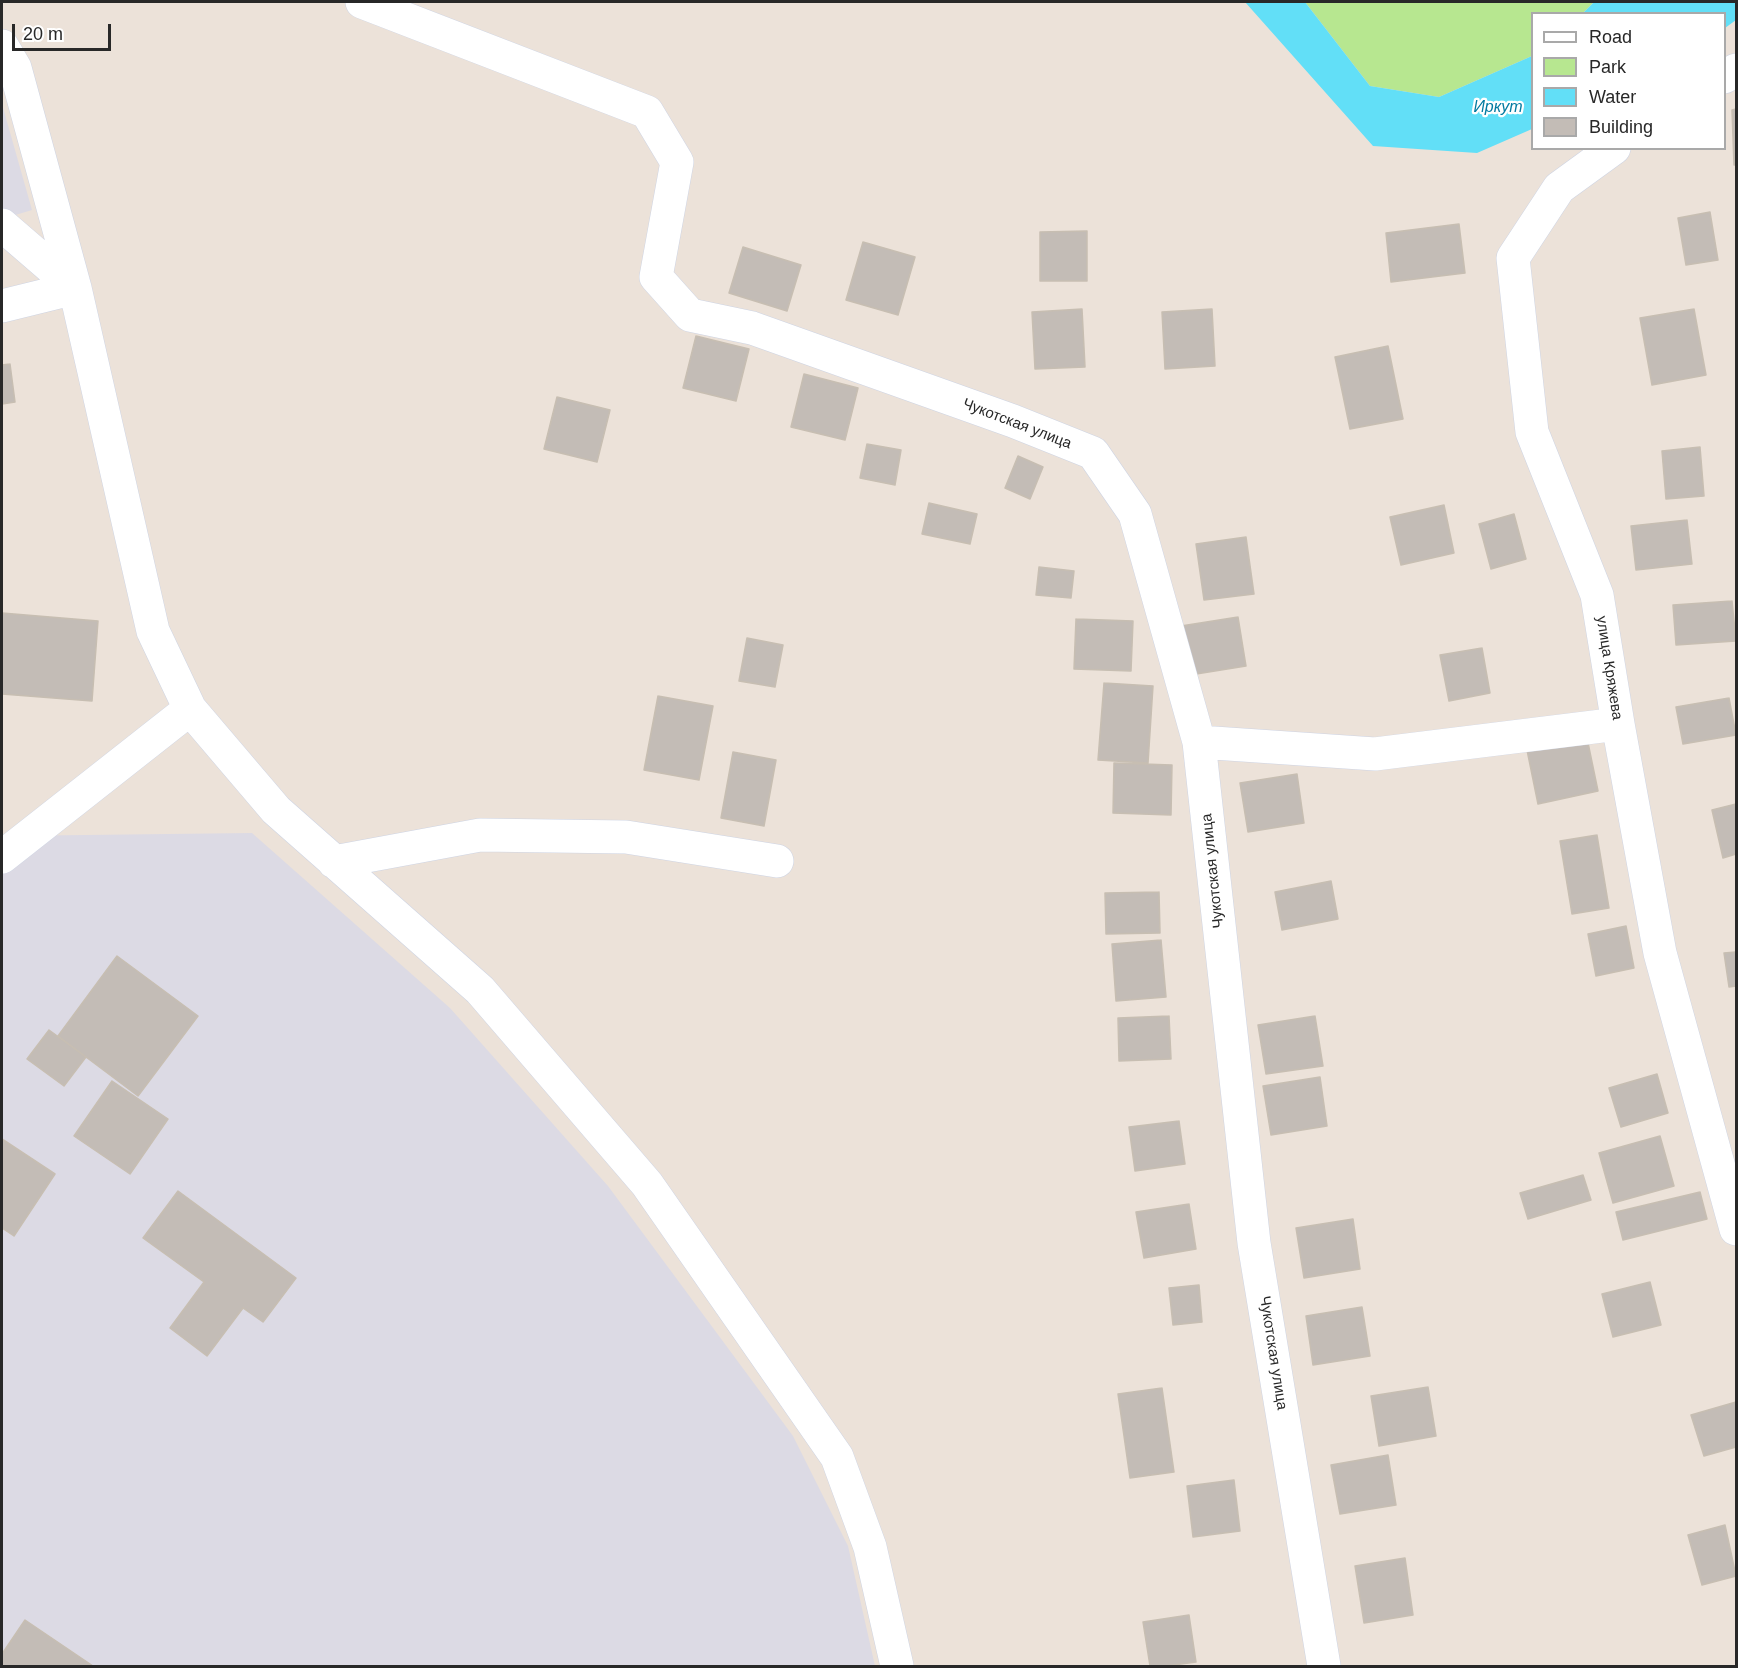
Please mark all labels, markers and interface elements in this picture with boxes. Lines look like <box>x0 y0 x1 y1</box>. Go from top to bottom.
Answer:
scale bar <box>15 12 114 50</box>
legend <box>1531 12 1726 150</box>
text: 20 m <box>23 24 63 44</box>
text: Road <box>1589 27 1632 47</box>
text: Park <box>1589 57 1626 77</box>
text: Water <box>1589 87 1636 107</box>
water label: Иркут <box>1473 98 1523 118</box>
text: Building <box>1589 117 1653 137</box>
street label: Чукотская улица <box>960 395 1074 453</box>
street label: улица Кряжева <box>1592 615 1626 721</box>
street label: Чукотская улица <box>1198 813 1228 929</box>
street label: Чукотская улица <box>1255 1295 1291 1411</box>

